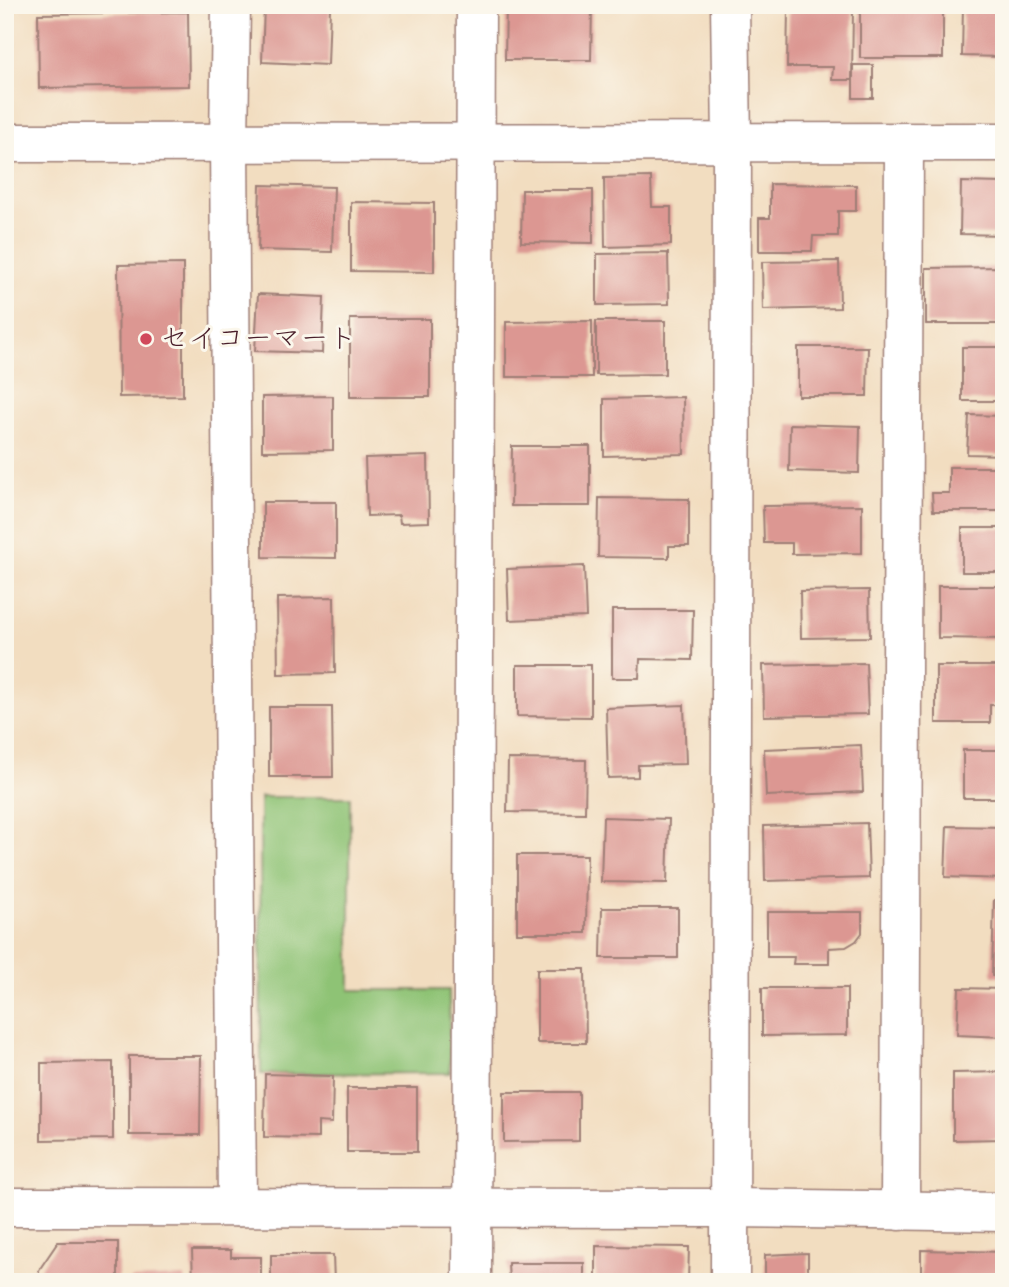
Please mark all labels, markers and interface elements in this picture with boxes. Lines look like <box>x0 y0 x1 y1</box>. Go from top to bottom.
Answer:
place label: セイコーマート <box>160 321 357 358</box>
marker: セイコーマート <box>138 331 154 347</box>

